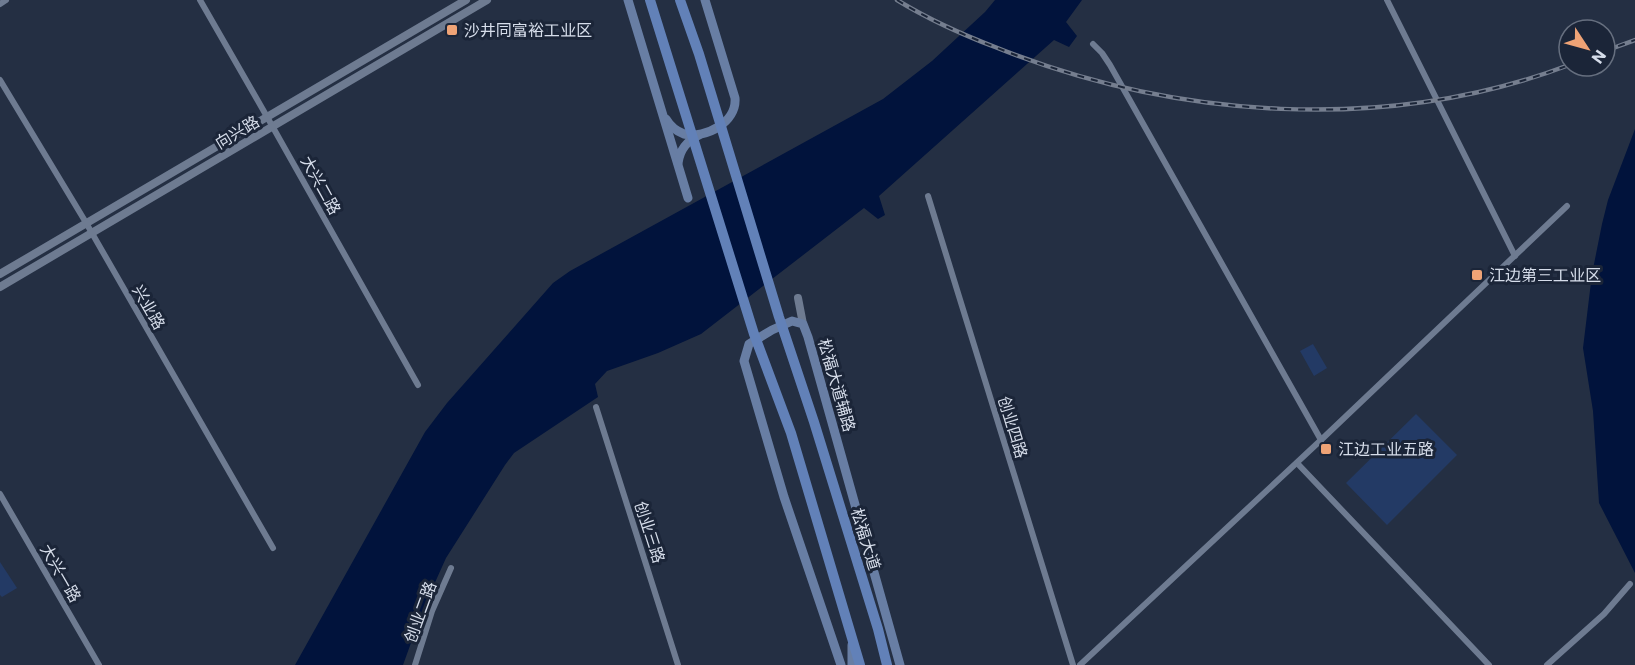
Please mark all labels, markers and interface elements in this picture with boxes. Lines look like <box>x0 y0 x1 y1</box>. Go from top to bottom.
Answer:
north arrow <box>1557 18 1617 78</box>
place label: 沙井同富裕工业区 <box>464 20 592 39</box>
marker: 沙井同富裕工业区 <box>445 23 459 37</box>
text: N <box>1588 47 1611 68</box>
street label: 向兴路 <box>211 111 262 152</box>
street label: 大兴二路 <box>298 152 345 217</box>
place label: 江边第三工业区 <box>1489 265 1601 284</box>
marker: 江边第三工业区 <box>1470 268 1484 282</box>
street label: 兴业路 <box>129 281 170 332</box>
street label: 松福大道辅路 <box>815 336 860 434</box>
street label: 创业四路 <box>995 393 1032 460</box>
place label: 江边工业五路 <box>1338 439 1434 458</box>
marker: 江边工业五路 <box>1319 442 1333 456</box>
street label: 创业三路 <box>632 498 669 565</box>
street label: 松福大道 <box>848 505 885 572</box>
street label: 大兴一路 <box>37 540 86 605</box>
street label: 创业二路 <box>400 579 439 645</box>

